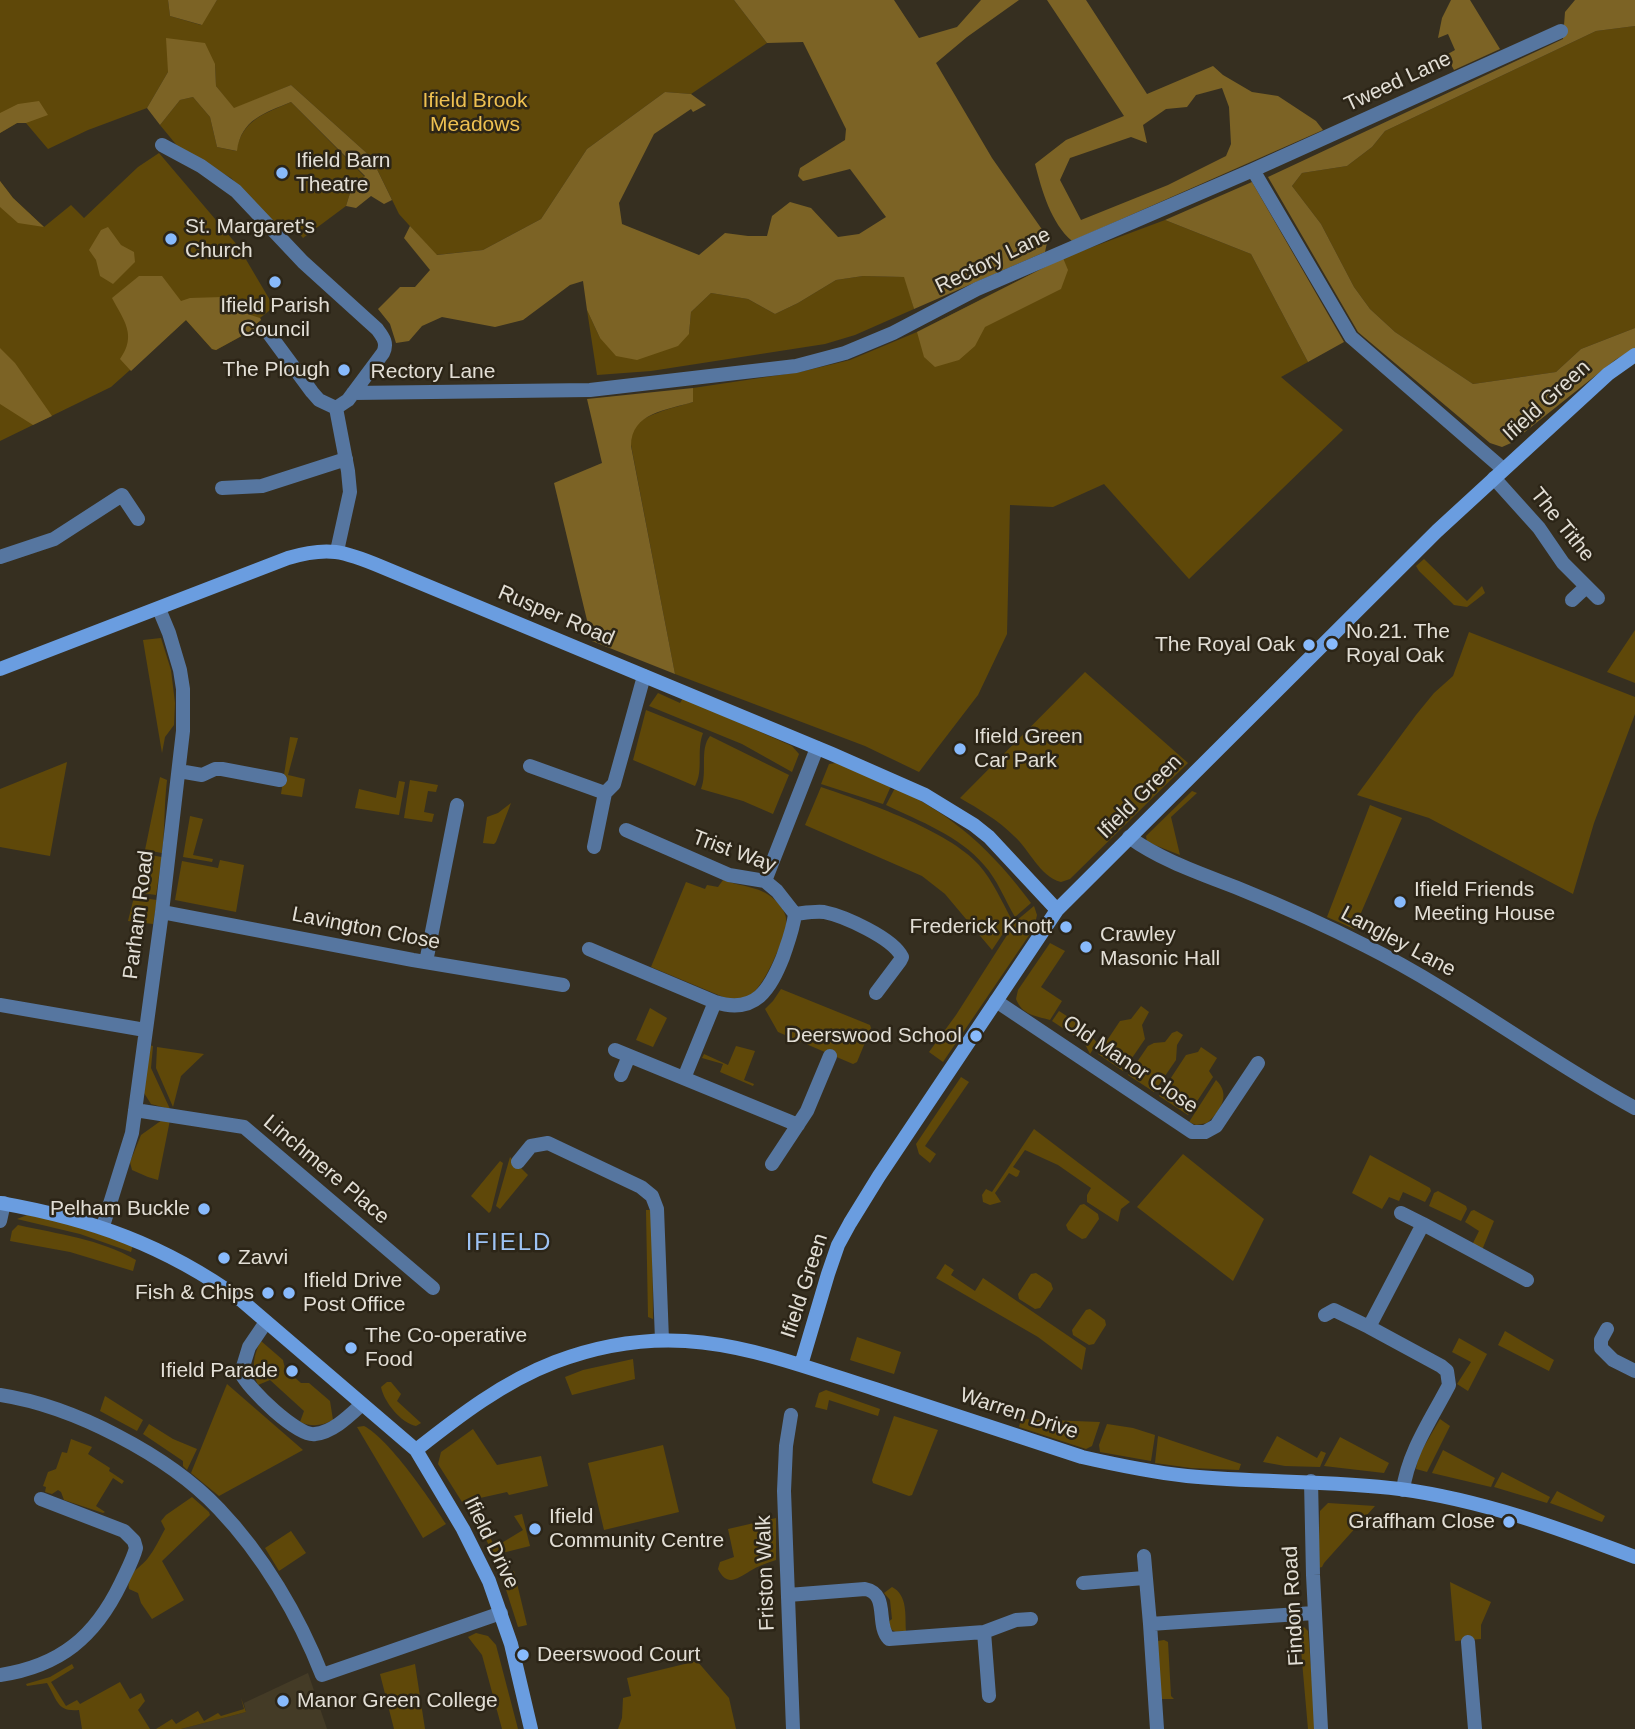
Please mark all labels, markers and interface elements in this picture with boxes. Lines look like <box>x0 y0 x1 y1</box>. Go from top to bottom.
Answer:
street label: Tweed Lane <box>1341 46 1455 118</box>
park label: Ifield Brook Meadows <box>422 88 528 138</box>
place label: Ifield Barn Theatre <box>296 148 391 198</box>
marker: Ifield Barn Theatre <box>274 165 290 181</box>
place label: St. Margaret's Church <box>185 214 315 264</box>
street label: Rectory Lane <box>931 222 1055 300</box>
marker: St. Margaret's Church <box>163 231 179 247</box>
marker: Ifield Parish Council <box>267 274 283 290</box>
place label: Ifield Parish Council <box>220 293 330 343</box>
street label: Ifield Green <box>1498 355 1596 447</box>
place label: The Plough <box>223 357 330 383</box>
street label: Rectory Lane <box>371 359 495 385</box>
marker: The Plough <box>336 362 352 378</box>
street label: The Tithe <box>1525 483 1599 567</box>
street label: Rusper Road <box>494 580 618 652</box>
place label: No.21. The Royal Oak <box>1346 619 1450 669</box>
place label: The Royal Oak <box>1155 632 1295 658</box>
marker: No.21. The Royal Oak <box>1324 636 1340 652</box>
marker: The Royal Oak <box>1301 637 1317 653</box>
place label: Ifield Green Car Park <box>974 724 1083 774</box>
marker: Ifield Green Car Park <box>952 741 968 757</box>
street label: Ifield Green <box>1093 750 1187 844</box>
street label: Trist Way <box>689 825 779 879</box>
street label: Parham Road <box>119 849 159 981</box>
place label: Ifield Friends Meeting House <box>1414 877 1555 927</box>
marker: Ifield Friends Meeting House <box>1392 894 1408 910</box>
street label: Langley Lane <box>1336 901 1460 983</box>
street label: Lavington Close <box>290 902 442 956</box>
place label: Frederick Knott <box>910 914 1052 940</box>
marker: Frederick Knott <box>1058 919 1074 935</box>
place label: Crawley Masonic Hall <box>1100 922 1220 972</box>
marker: Crawley Masonic Hall <box>1078 939 1094 955</box>
street label: Old Manor Close <box>1058 1011 1202 1119</box>
place label: Deerswood School <box>786 1023 962 1049</box>
marker: Deerswood School <box>968 1028 984 1044</box>
street label: Linchmere Place <box>258 1110 394 1230</box>
place label: Pelham Buckle <box>50 1196 190 1222</box>
marker: Pelham Buckle <box>196 1201 212 1217</box>
district label: IFIELD <box>466 1229 552 1257</box>
street label: Ifield Green <box>776 1230 834 1342</box>
place label: Zavvi <box>238 1245 288 1271</box>
marker: Zavvi <box>216 1250 232 1266</box>
place label: Ifield Drive Post Office <box>303 1268 405 1318</box>
place label: Fish & Chips <box>135 1280 254 1306</box>
marker: Fish & Chips <box>260 1285 276 1301</box>
marker: Ifield Drive Post Office <box>281 1285 297 1301</box>
place label: The Co-operative Food <box>365 1323 527 1373</box>
marker: The Co-operative Food <box>343 1340 359 1356</box>
place label: Ifield Parade <box>160 1358 278 1384</box>
marker: Ifield Parade <box>284 1363 300 1379</box>
street label: Warren Drive <box>957 1383 1081 1445</box>
street label: Ifield Drive <box>458 1493 524 1593</box>
place label: Ifield Community Centre <box>549 1504 724 1554</box>
place label: Graffham Close <box>1348 1509 1495 1535</box>
marker: Graffham Close <box>1501 1514 1517 1530</box>
street label: Friston Walk <box>751 1515 781 1631</box>
marker: Ifield Community Centre <box>527 1521 543 1537</box>
street label: Findon Road <box>1278 1545 1310 1667</box>
place label: Deerswood Court <box>537 1642 700 1668</box>
marker: Deerswood Court <box>515 1647 531 1663</box>
place label: Manor Green College <box>297 1688 498 1714</box>
marker: Manor Green College <box>275 1693 291 1709</box>

